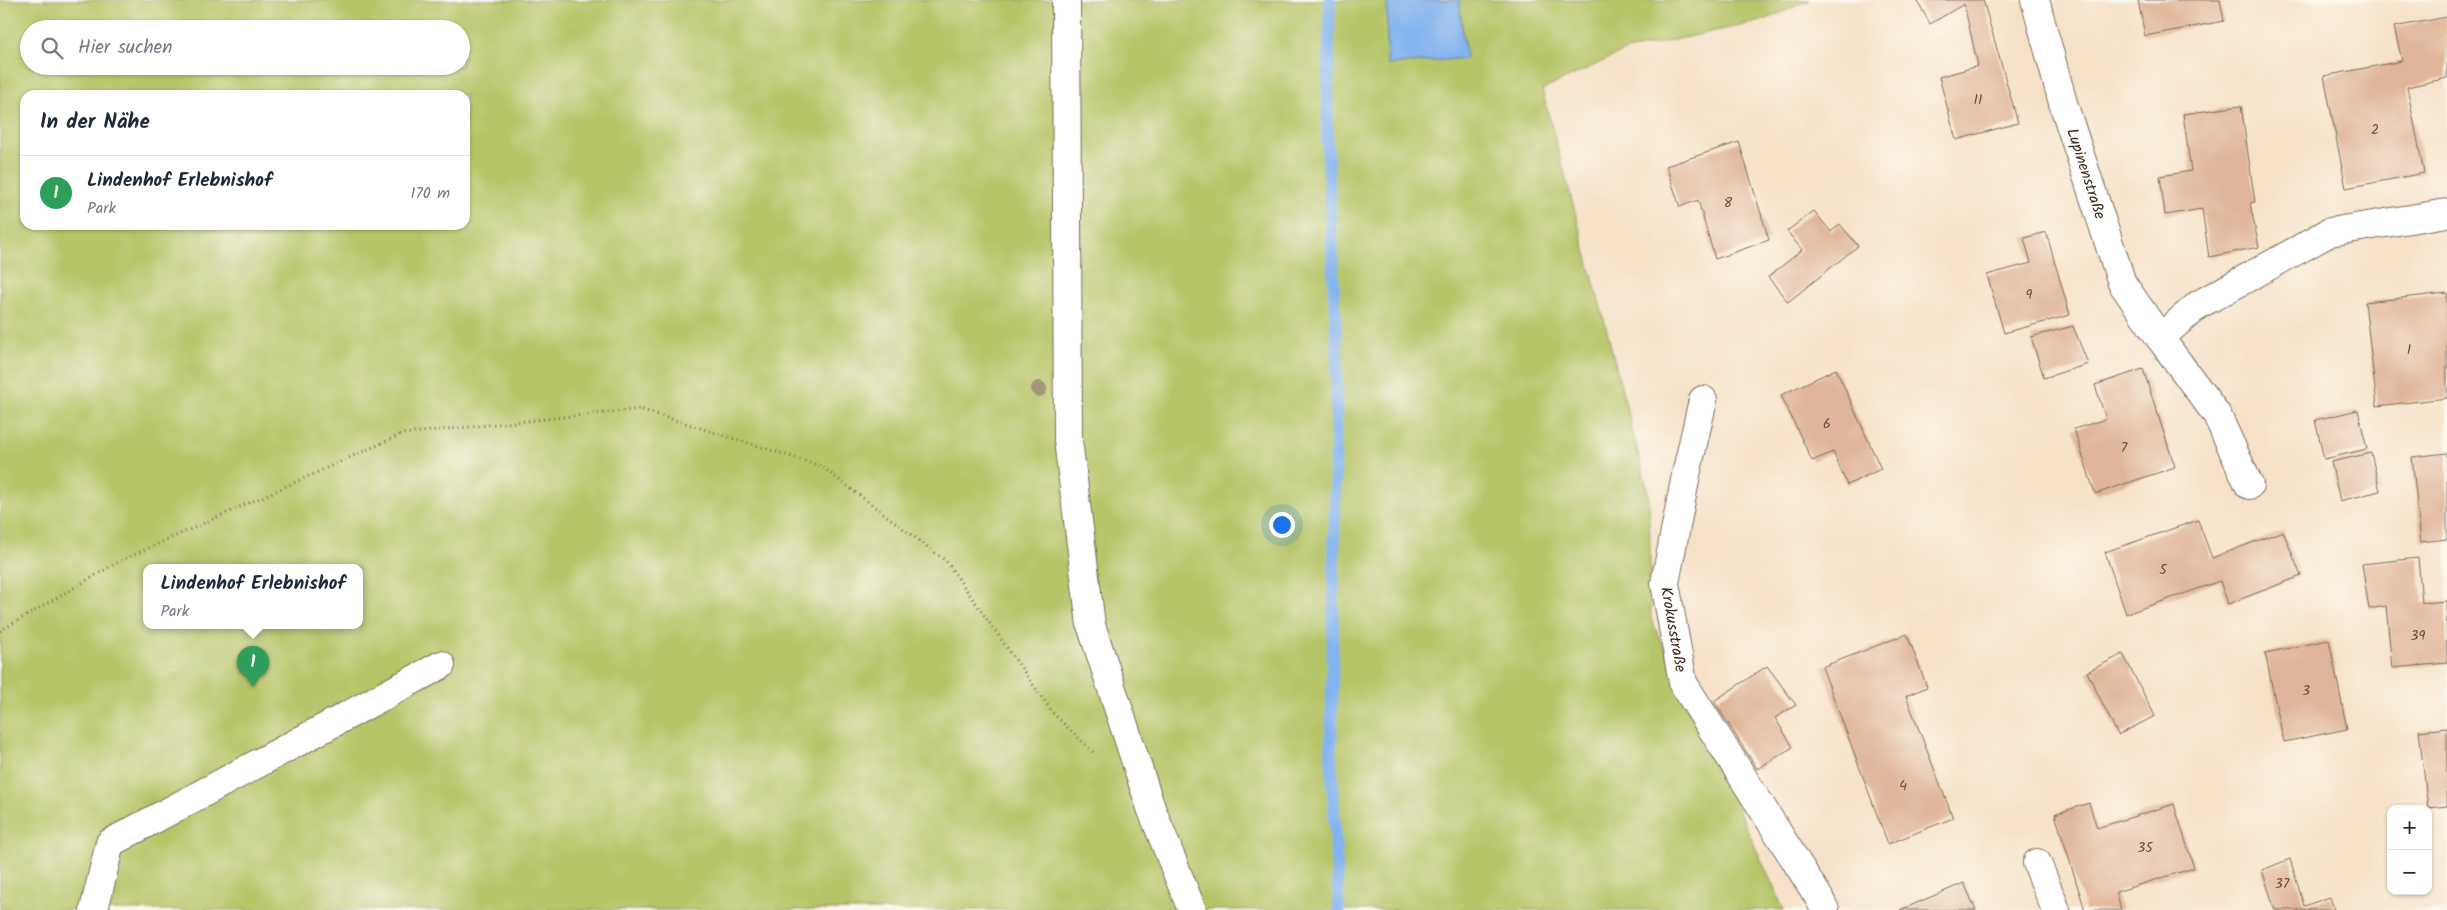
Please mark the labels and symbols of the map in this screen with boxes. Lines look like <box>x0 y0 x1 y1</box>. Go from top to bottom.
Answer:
house number: 11 <box>1974 89 1982 111</box>
house number: 2 <box>2371 119 2379 141</box>
street label: Lupinenstraße <box>2060 125 2113 222</box>
house number: 8 <box>1724 192 1733 214</box>
house number: 9 <box>2026 284 2033 306</box>
house number: 1 <box>2407 339 2411 361</box>
house number: 6 <box>1823 413 1831 435</box>
house number: 7 <box>2121 437 2128 459</box>
your location <box>1269 512 1295 538</box>
house number: 5 <box>2159 559 2168 581</box>
street label: Krokusstraße <box>1653 585 1693 674</box>
house number: 39 <box>2411 625 2426 647</box>
pin: 1 <box>237 646 269 687</box>
house number: 3 <box>2302 680 2310 702</box>
house number: 4 <box>1899 775 1907 797</box>
house number: 35 <box>2137 837 2154 859</box>
house number: 37 <box>2275 873 2290 895</box>

